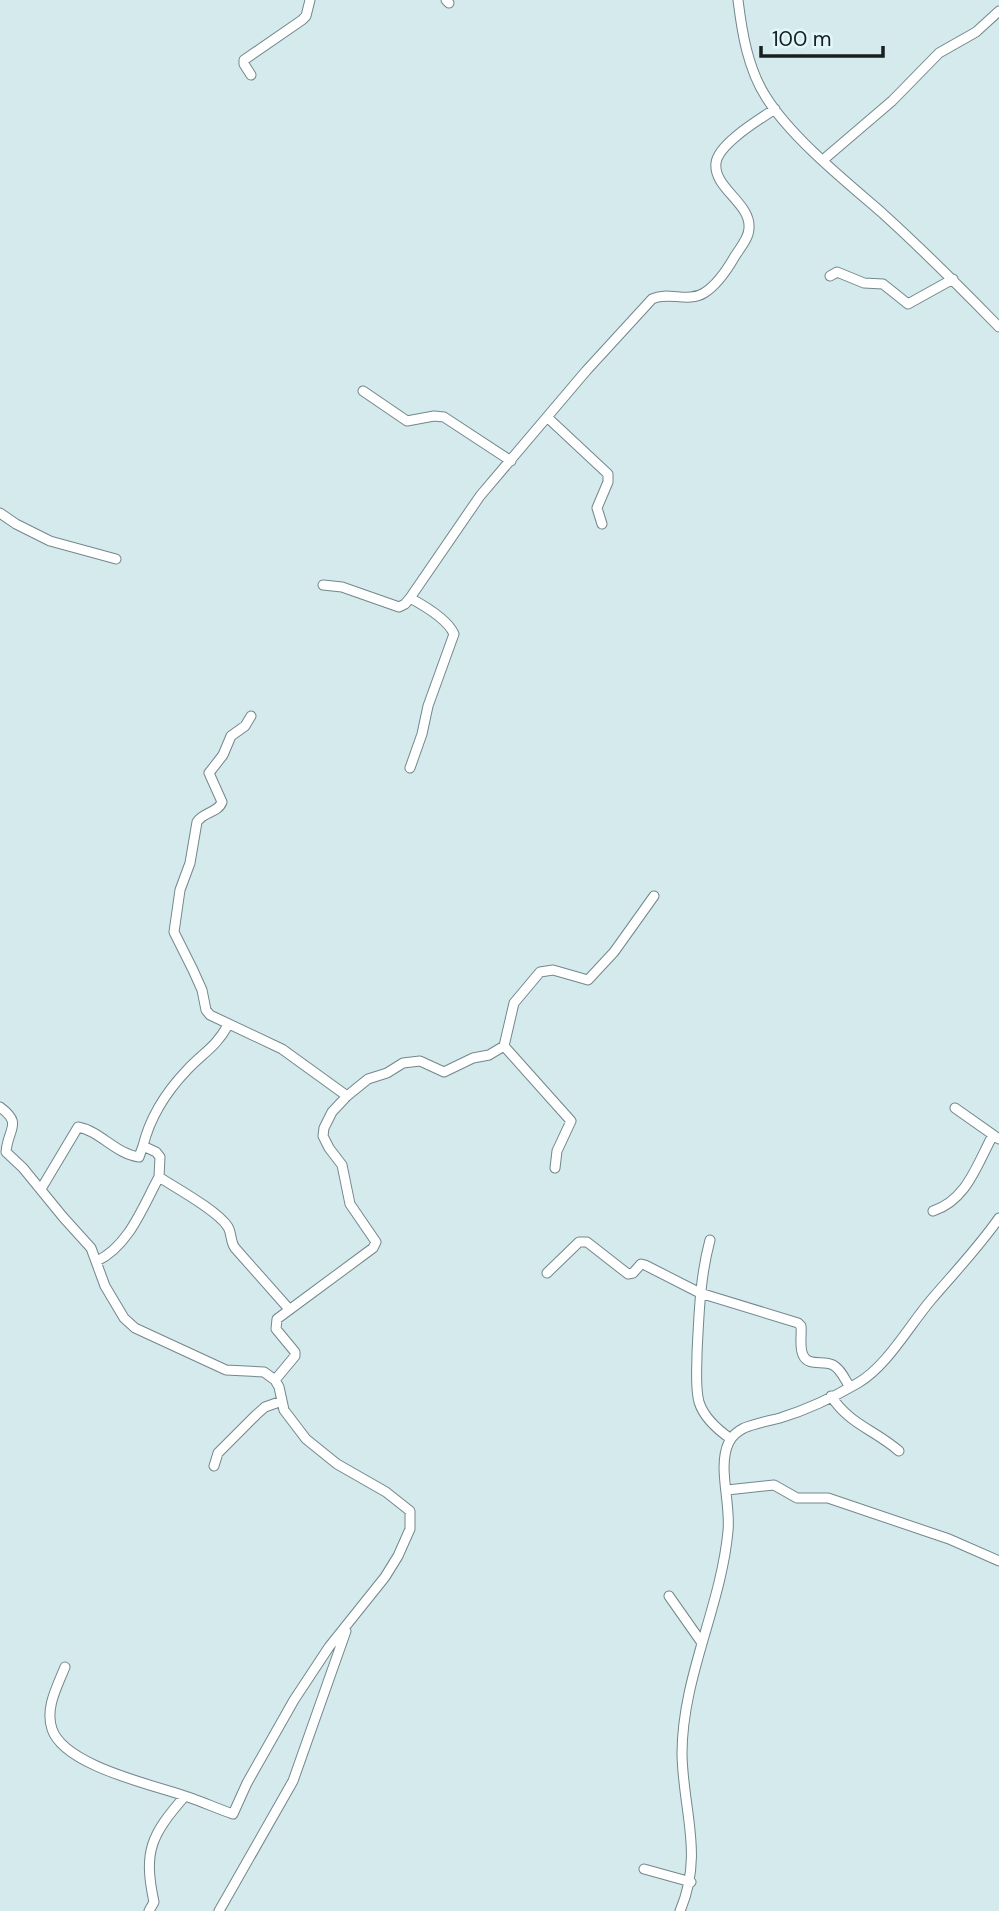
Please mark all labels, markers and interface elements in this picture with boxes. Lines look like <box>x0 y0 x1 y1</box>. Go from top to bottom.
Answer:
scale bar <box>761 14 884 58</box>
text: 100 m <box>772 25 832 53</box>

